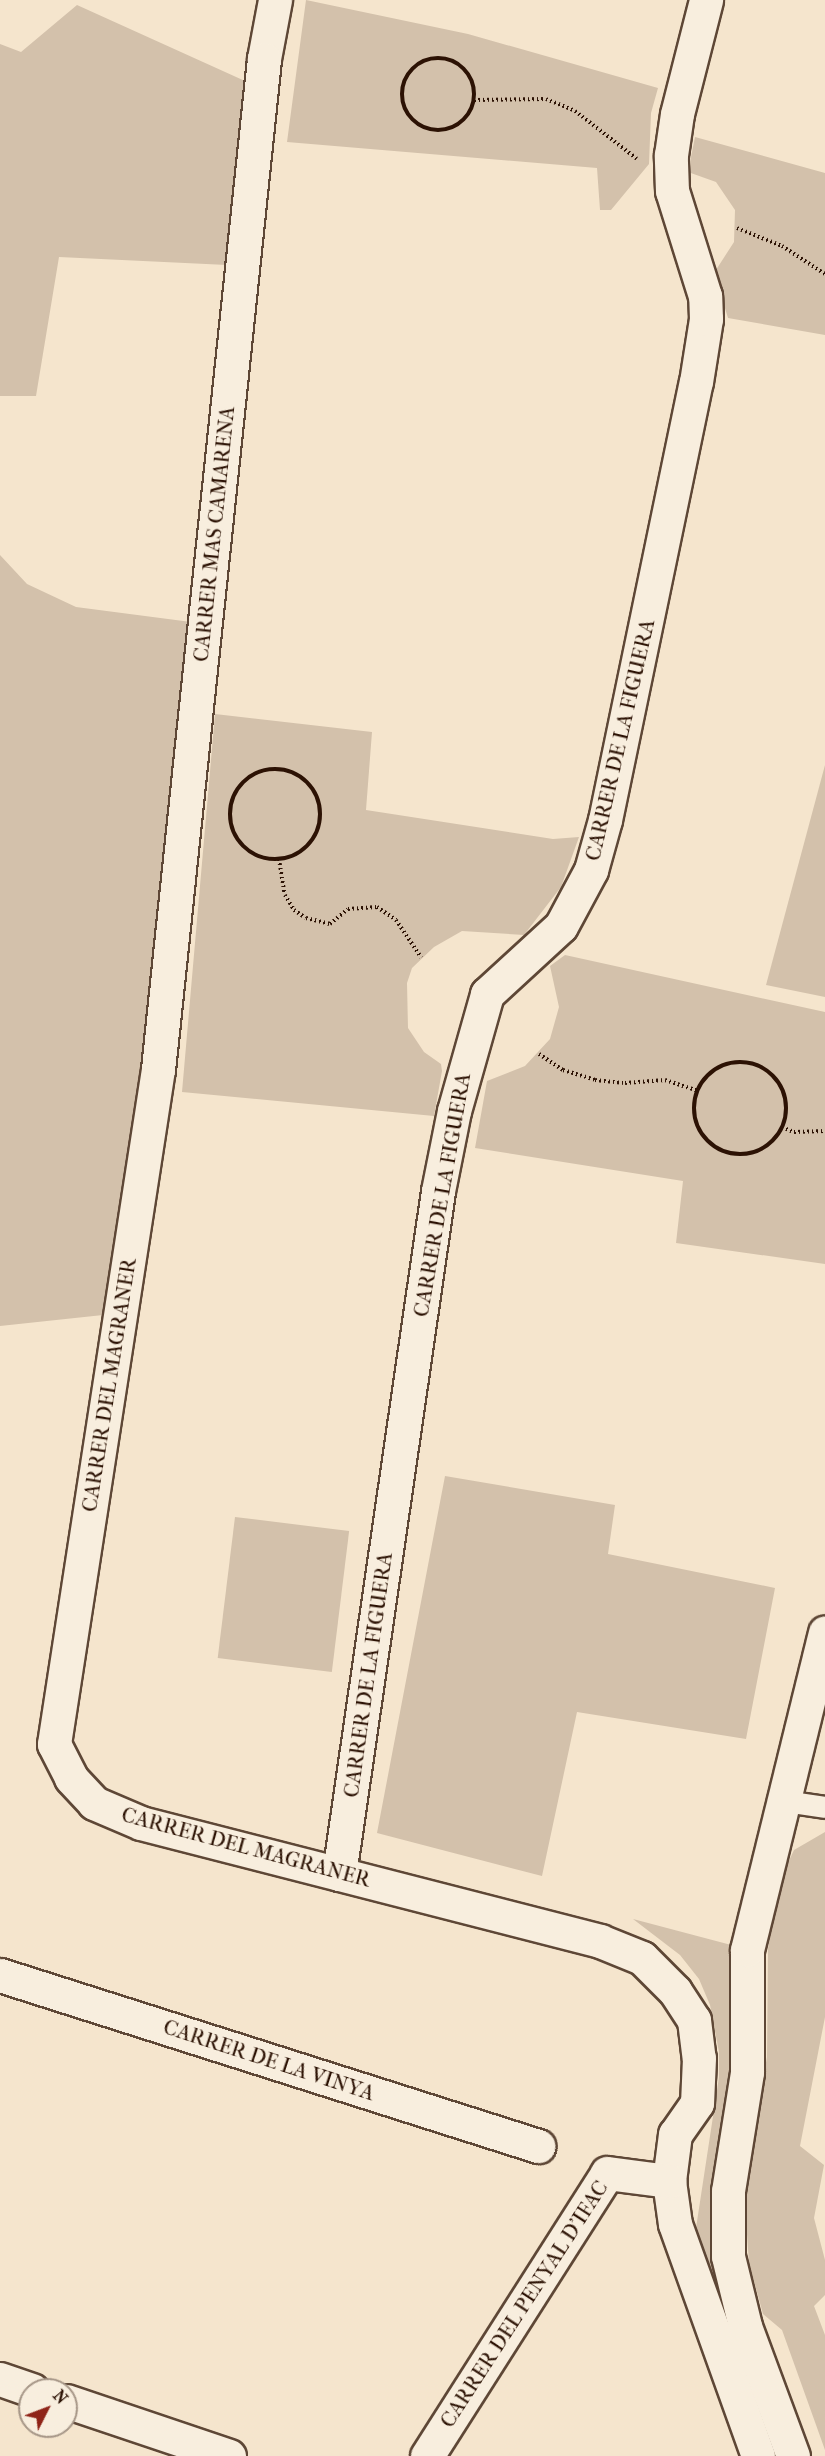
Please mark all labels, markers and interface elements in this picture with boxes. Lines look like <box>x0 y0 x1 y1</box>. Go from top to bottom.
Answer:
street label: CARRER MAS CAMARENA <box>188 405 240 663</box>
street label: CARRER DE LA FIGUERA <box>580 617 660 863</box>
street label: CARRER DE LA FIGUERA <box>408 1071 476 1319</box>
street label: CARRER DEL MAGRANER <box>76 1256 142 1514</box>
street label: CARRER DE LA FIGUERA <box>338 1551 398 1799</box>
street label: CARRER DEL MAGRANER <box>119 1802 373 1892</box>
street label: CARRER DE LA VINYA <box>160 2014 378 2106</box>
street label: CARRER DEL PENYAL D'IFAC <box>435 2176 613 2432</box>
north arrow <box>18 2378 78 2438</box>
text: N <box>49 2386 71 2408</box>

